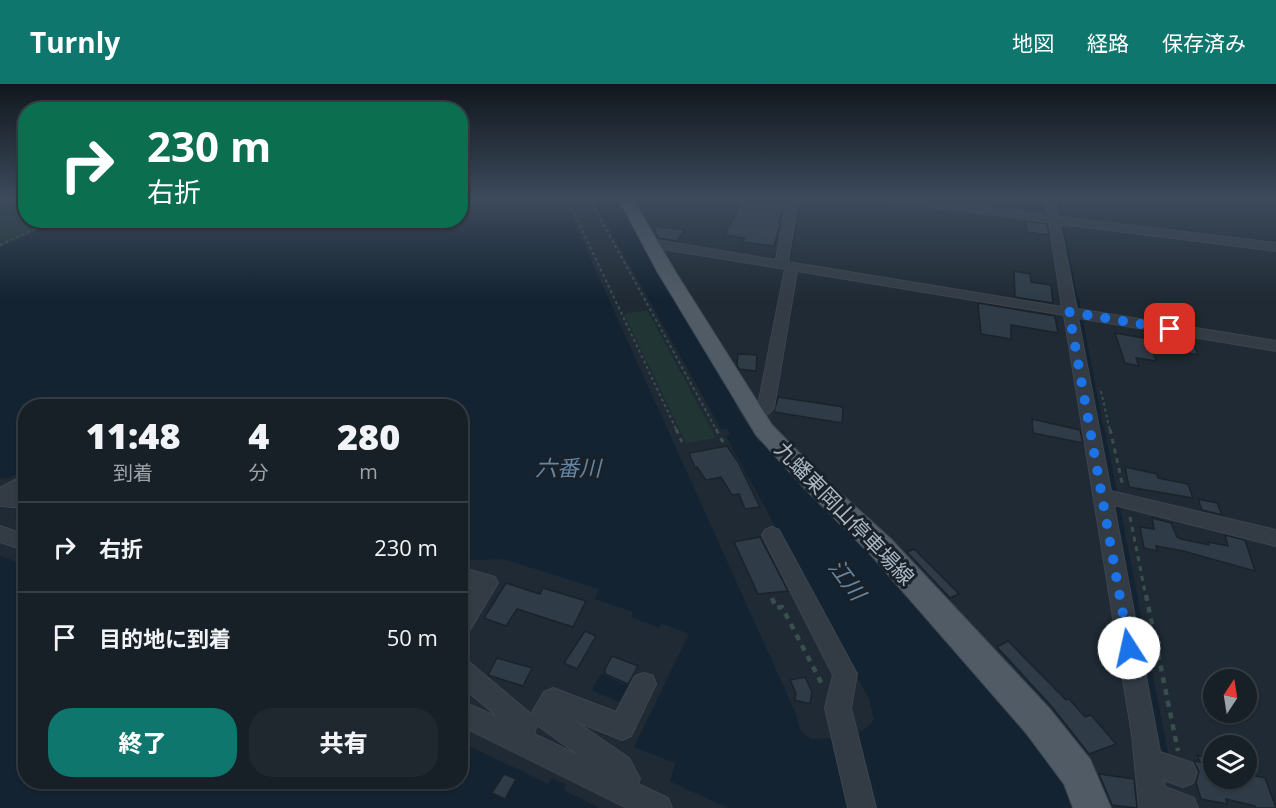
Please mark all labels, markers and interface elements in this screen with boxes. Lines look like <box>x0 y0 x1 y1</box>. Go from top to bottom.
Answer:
text: Turnly <box>30 23 120 61</box>
text: 地図 <box>1012 29 1054 57</box>
text: 経路 <box>1087 29 1129 57</box>
text: 保存済み <box>1162 29 1246 57</box>
text: 230 m <box>147 117 271 174</box>
icon: right <box>48 126 126 204</box>
text: 右折 <box>147 173 201 210</box>
pin <box>1144 303 1195 354</box>
icon: arrive <box>1153 312 1186 345</box>
text: 11:48 <box>86 411 180 460</box>
text: 4 <box>248 411 269 460</box>
text: 280 <box>337 412 400 461</box>
street label: 九蟠東岡山停車場線 <box>769 435 921 591</box>
water label: 六番川 <box>535 452 603 482</box>
text: m <box>359 458 378 485</box>
text: 到着 <box>113 459 153 486</box>
text: 分 <box>249 459 269 486</box>
icon: right <box>48 531 81 564</box>
text: 230 m <box>374 532 438 562</box>
text: 右折 <box>99 533 143 563</box>
water label: 江川 <box>823 552 874 607</box>
position arrow <box>1097 616 1161 680</box>
icon: arrive <box>48 621 81 654</box>
text: 50 m <box>387 622 438 652</box>
text: 目的地に到着 <box>99 623 231 653</box>
north arrow <box>1203 669 1257 723</box>
map controls <box>1203 669 1257 789</box>
button: 終了 <box>48 708 237 777</box>
button: 共有 <box>249 708 438 777</box>
button: layers <box>1203 735 1257 789</box>

